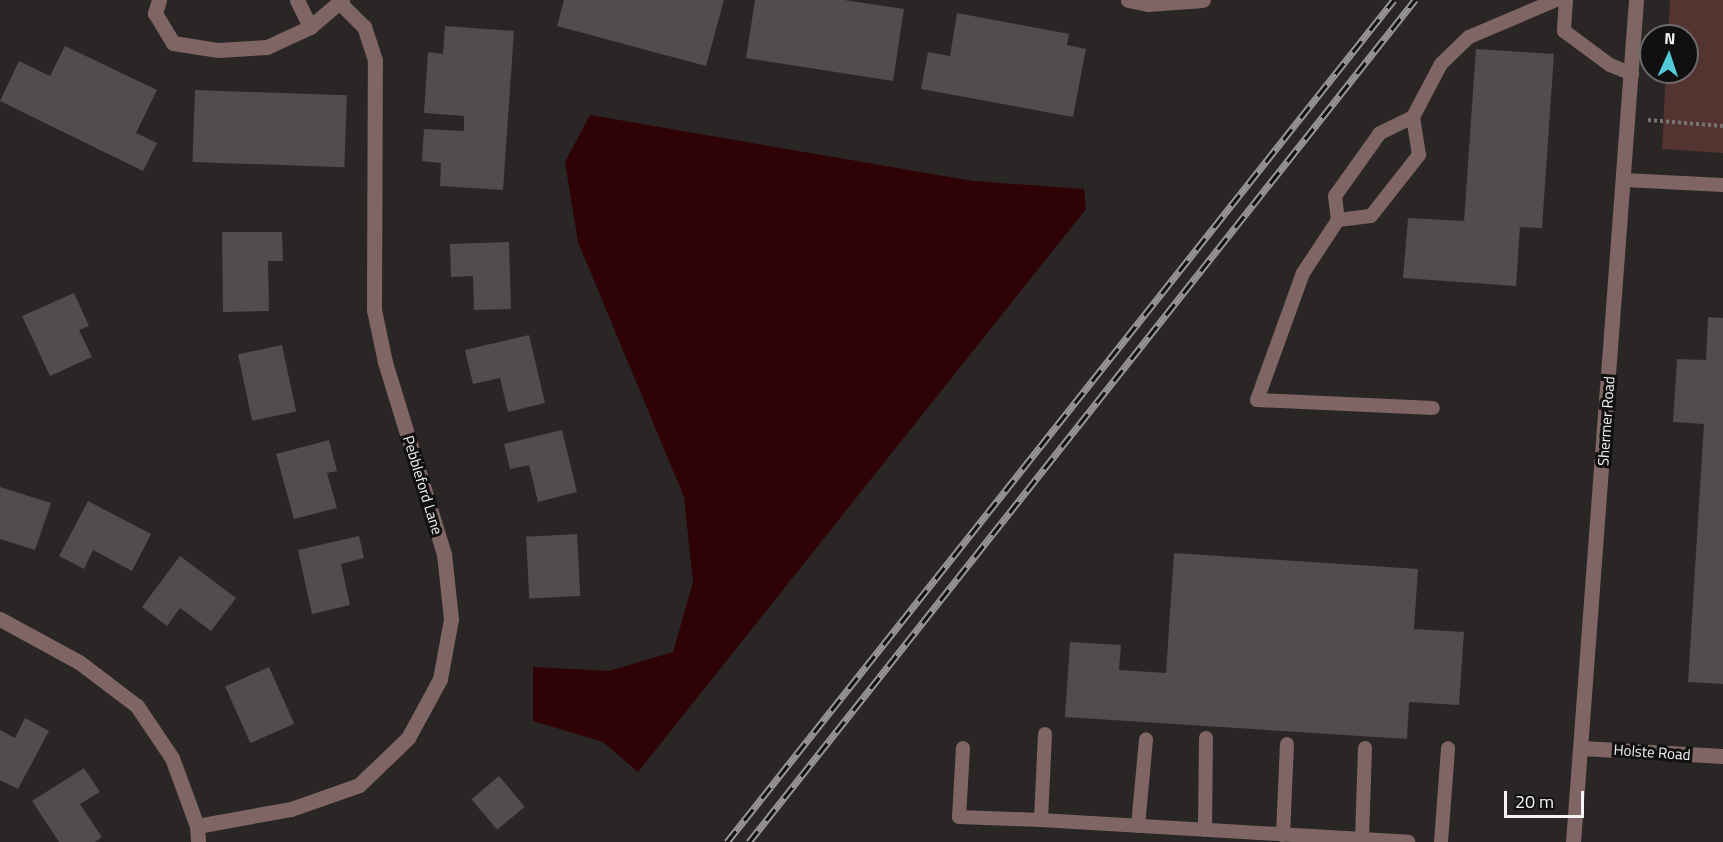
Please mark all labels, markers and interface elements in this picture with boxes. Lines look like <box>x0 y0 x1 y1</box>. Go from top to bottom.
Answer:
north arrow <box>1639 24 1699 84</box>
text: N <box>1664 26 1676 50</box>
street label: Shermer Road <box>1594 375 1618 467</box>
street label: Pebbleford Lane <box>399 433 447 537</box>
street label: Holste Road <box>1613 740 1691 764</box>
scale bar <box>1507 779 1586 817</box>
text: 20 m <box>1515 788 1554 815</box>

